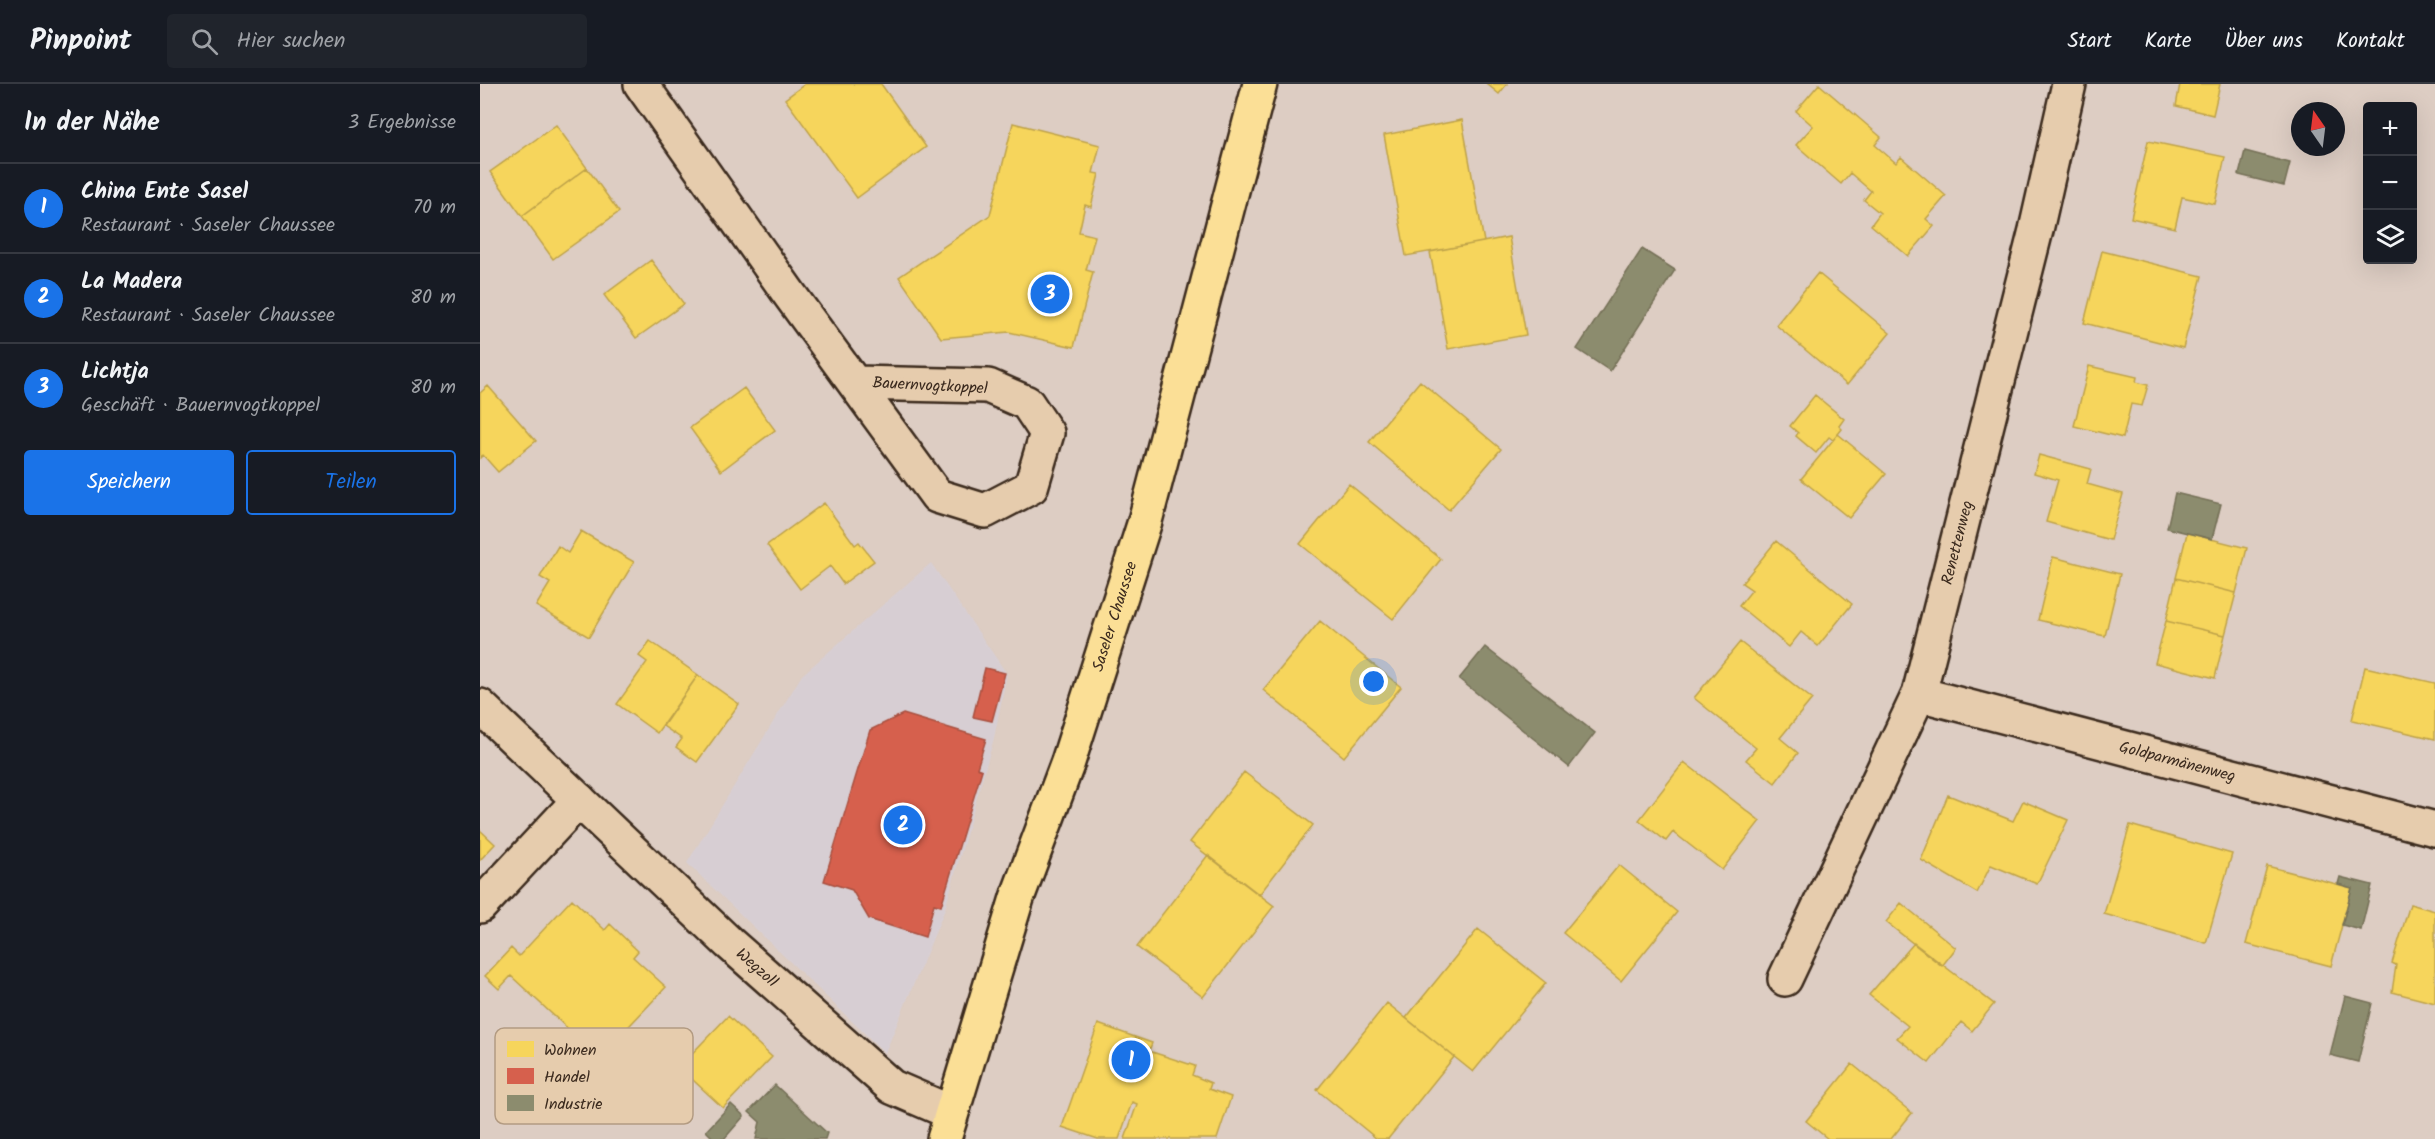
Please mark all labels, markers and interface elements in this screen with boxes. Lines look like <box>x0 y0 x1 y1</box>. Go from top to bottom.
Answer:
search box <box>167 14 587 68</box>
text: Pinpoint <box>30 19 131 64</box>
text: Hier suchen <box>236 24 346 59</box>
icon: search <box>188 25 221 58</box>
text: Start <box>2067 25 2112 58</box>
text: Karte <box>2145 25 2191 58</box>
text: Über uns <box>2224 25 2303 58</box>
text: Kontakt <box>2336 25 2405 58</box>
text: In der Nähe <box>24 102 160 144</box>
north arrow <box>2291 102 2345 156</box>
map controls <box>2363 102 2417 264</box>
button: + <box>2363 102 2417 156</box>
text: 3 Ergebnisse <box>348 107 456 139</box>
button: − <box>2363 156 2417 210</box>
text: China Ente Sasel <box>81 175 248 210</box>
text: 1 <box>40 192 47 224</box>
text: 70 m <box>413 192 456 224</box>
text: Restaurant · Saseler Chaussee <box>81 210 335 242</box>
button: layers <box>2363 210 2417 264</box>
text: La Madera <box>81 265 182 300</box>
pin: 3 <box>1030 272 1070 316</box>
text: 2 <box>38 282 49 314</box>
text: 80 m <box>410 282 456 314</box>
text: Restaurant · Saseler Chaussee <box>81 300 335 332</box>
text: Lichtja <box>81 355 149 390</box>
street label: Bauernvogtkoppel <box>872 370 988 402</box>
text: 3 <box>38 372 49 404</box>
text: 80 m <box>410 372 456 404</box>
text: Geschäft · Bauernvogtkoppel <box>81 390 320 422</box>
button: Speichern <box>24 450 234 515</box>
button: Teilen <box>246 450 456 515</box>
street label: Renettenweg <box>1935 498 1980 587</box>
street label: Saseler Chaussee <box>1085 558 1144 675</box>
your location <box>1359 667 1388 696</box>
street label: Goldparmänenweg <box>2116 734 2238 789</box>
pin: 2 <box>884 802 922 848</box>
street label: Wegzoll <box>730 942 784 993</box>
legend <box>495 1028 693 1124</box>
text: Wohnen <box>544 1038 597 1063</box>
pin: 1 <box>1112 1038 1150 1082</box>
text: Handel <box>544 1065 590 1090</box>
text: Industrie <box>544 1092 602 1117</box>

